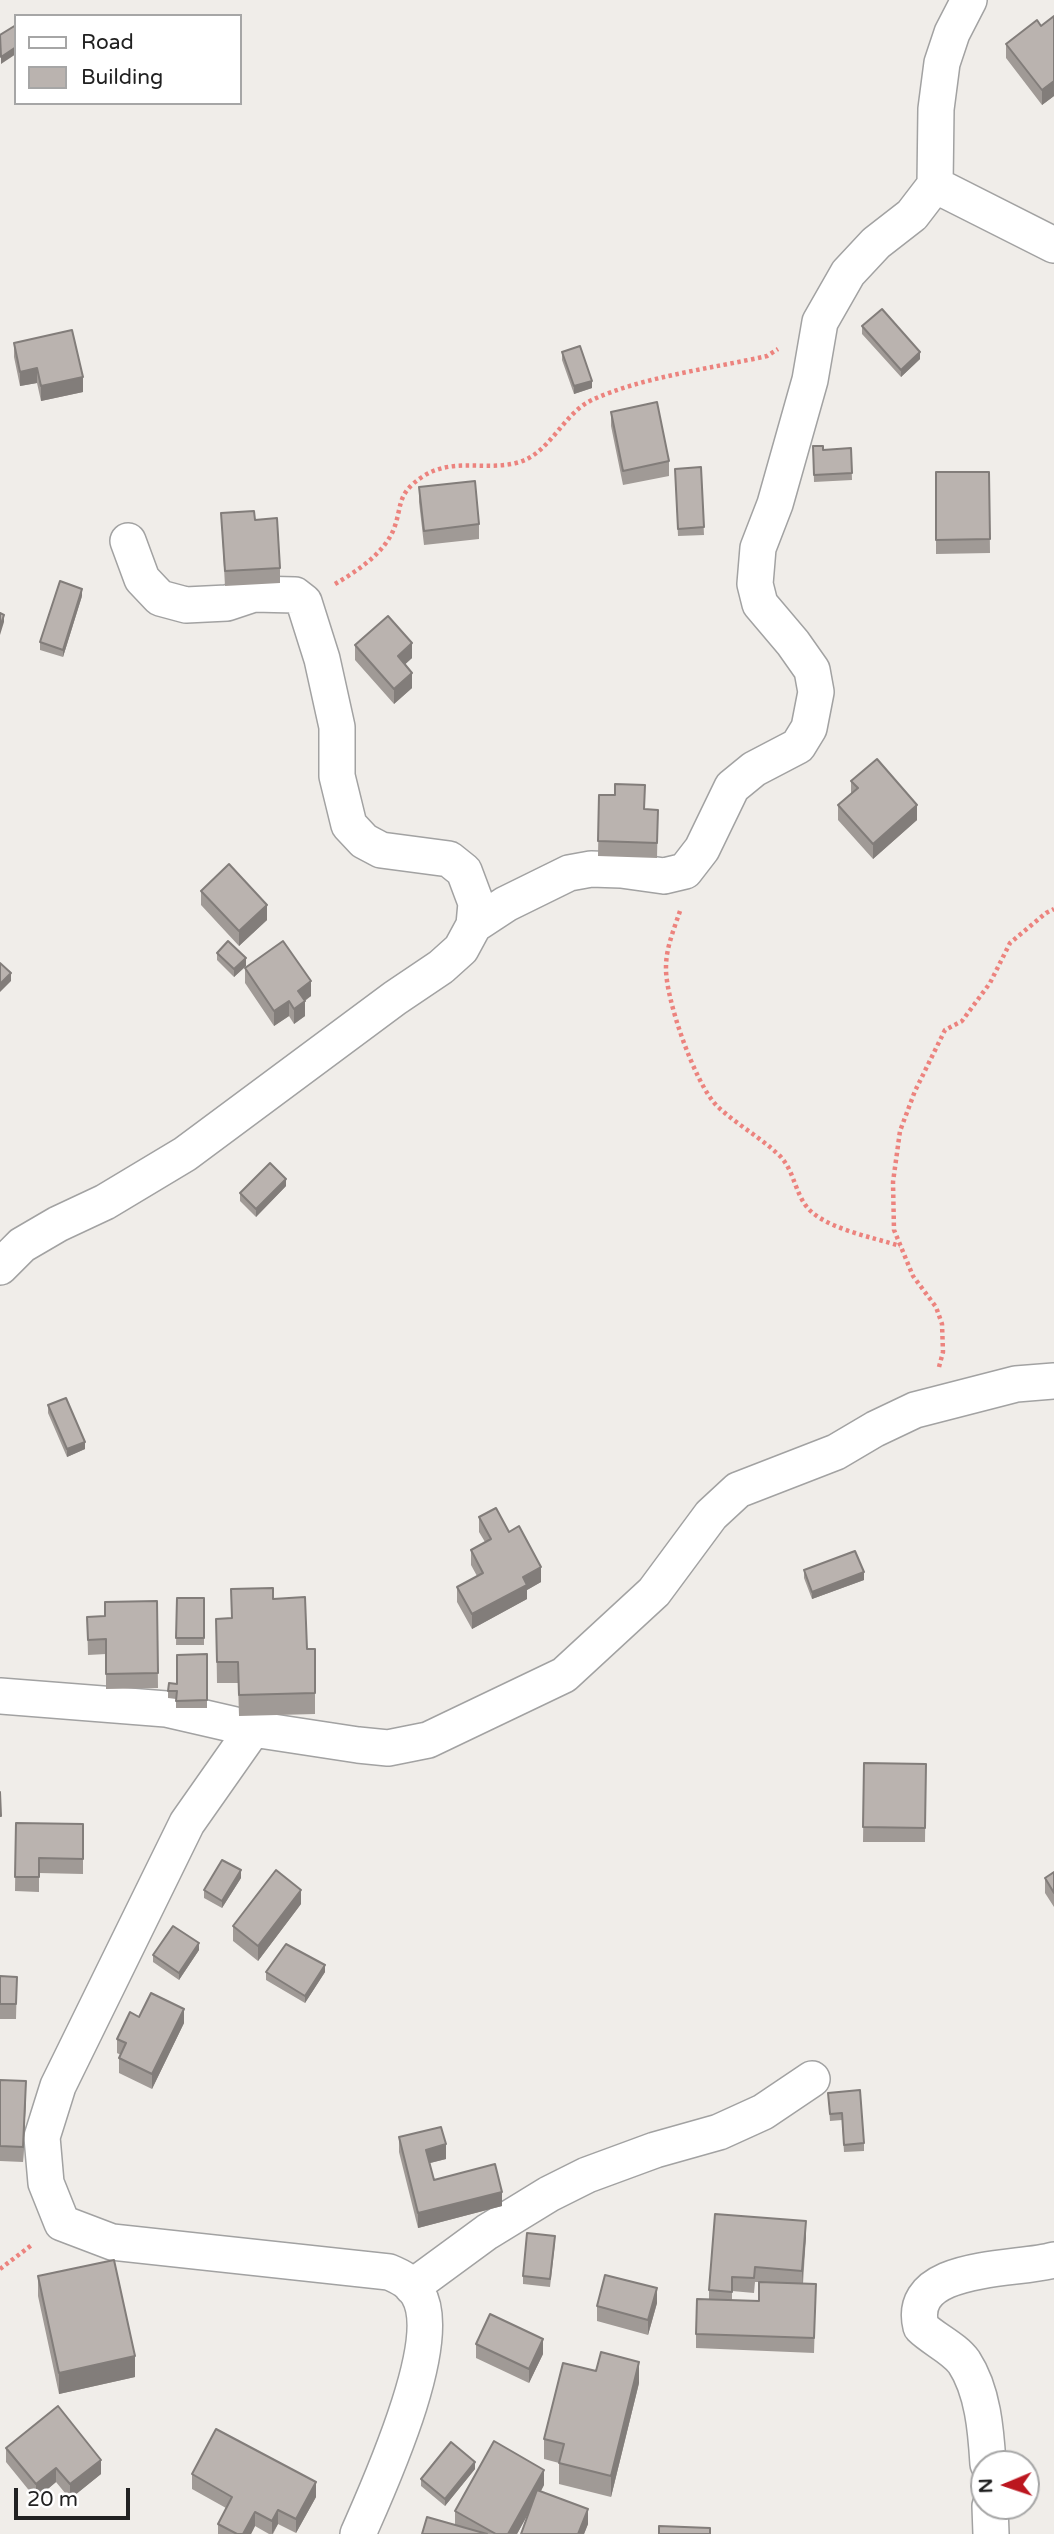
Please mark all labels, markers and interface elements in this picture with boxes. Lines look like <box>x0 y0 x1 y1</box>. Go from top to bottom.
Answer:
legend <box>14 14 242 105</box>
text: Road <box>81 30 134 55</box>
text: Building <box>81 65 163 90</box>
north arrow <box>970 2450 1040 2520</box>
scale bar <box>18 2474 133 2518</box>
text: N <box>975 2478 997 2494</box>
text: 20 m <box>27 2487 78 2512</box>

